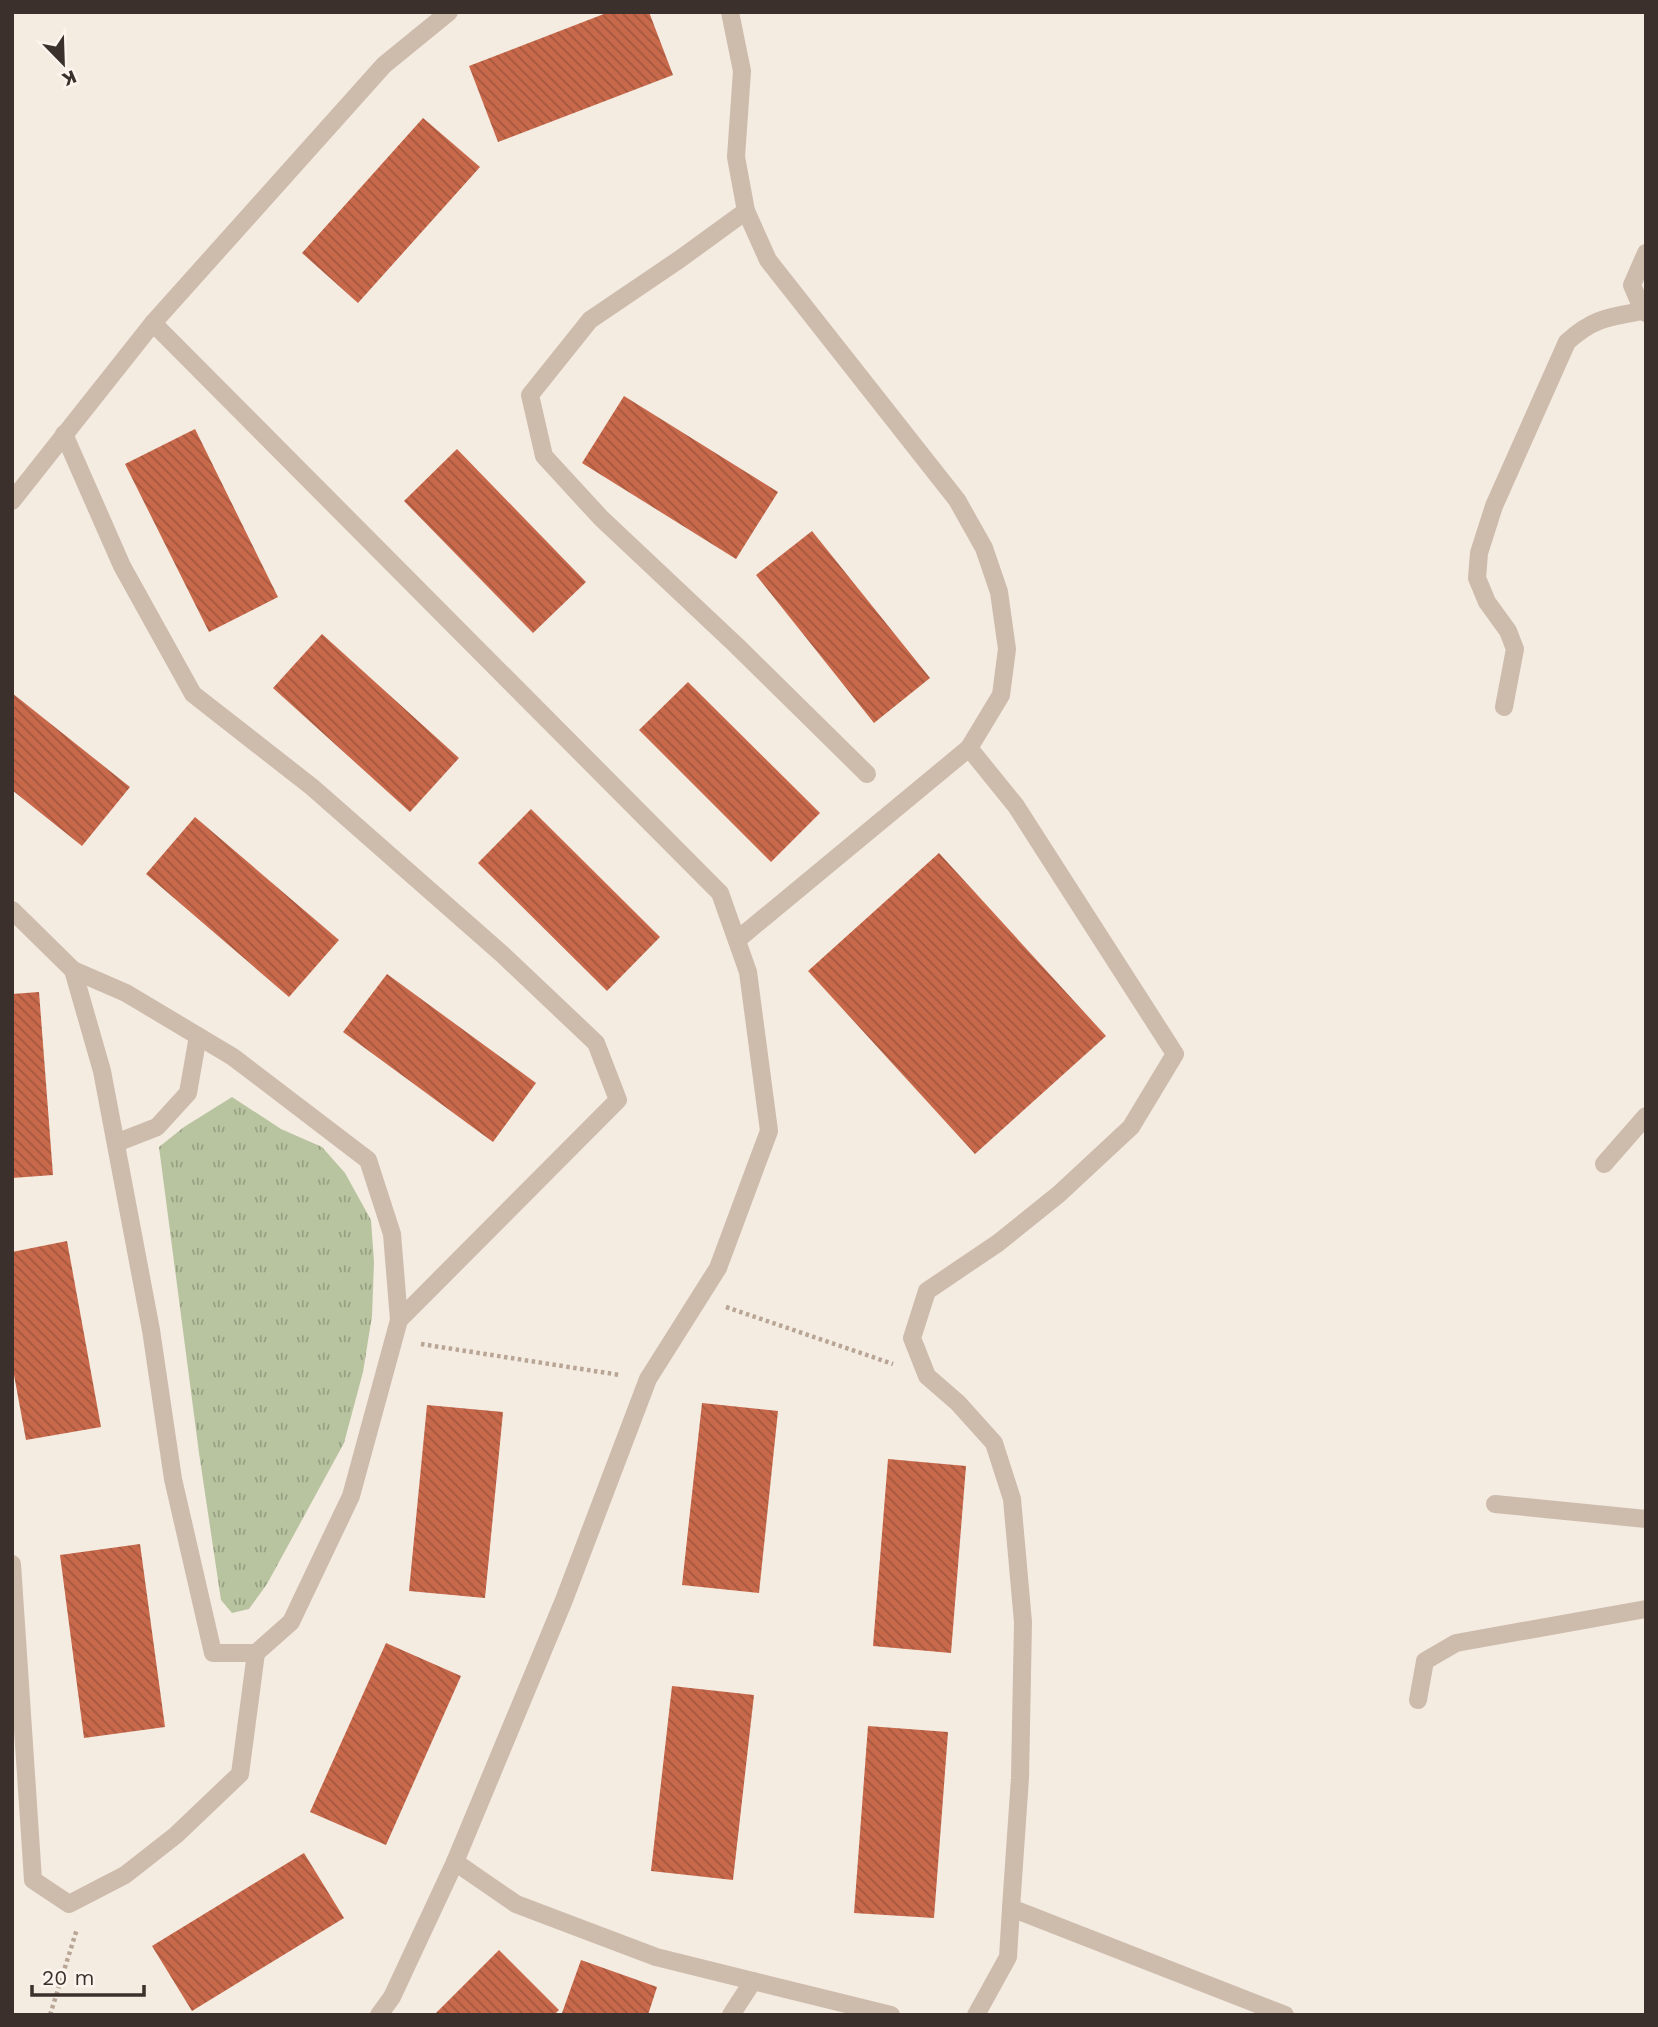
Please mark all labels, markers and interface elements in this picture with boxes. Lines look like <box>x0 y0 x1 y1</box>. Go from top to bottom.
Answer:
north arrow <box>28 28 98 98</box>
text: K <box>59 65 80 91</box>
scale bar <box>32 1954 144 1998</box>
text: 20 m <box>42 1965 94 1990</box>

